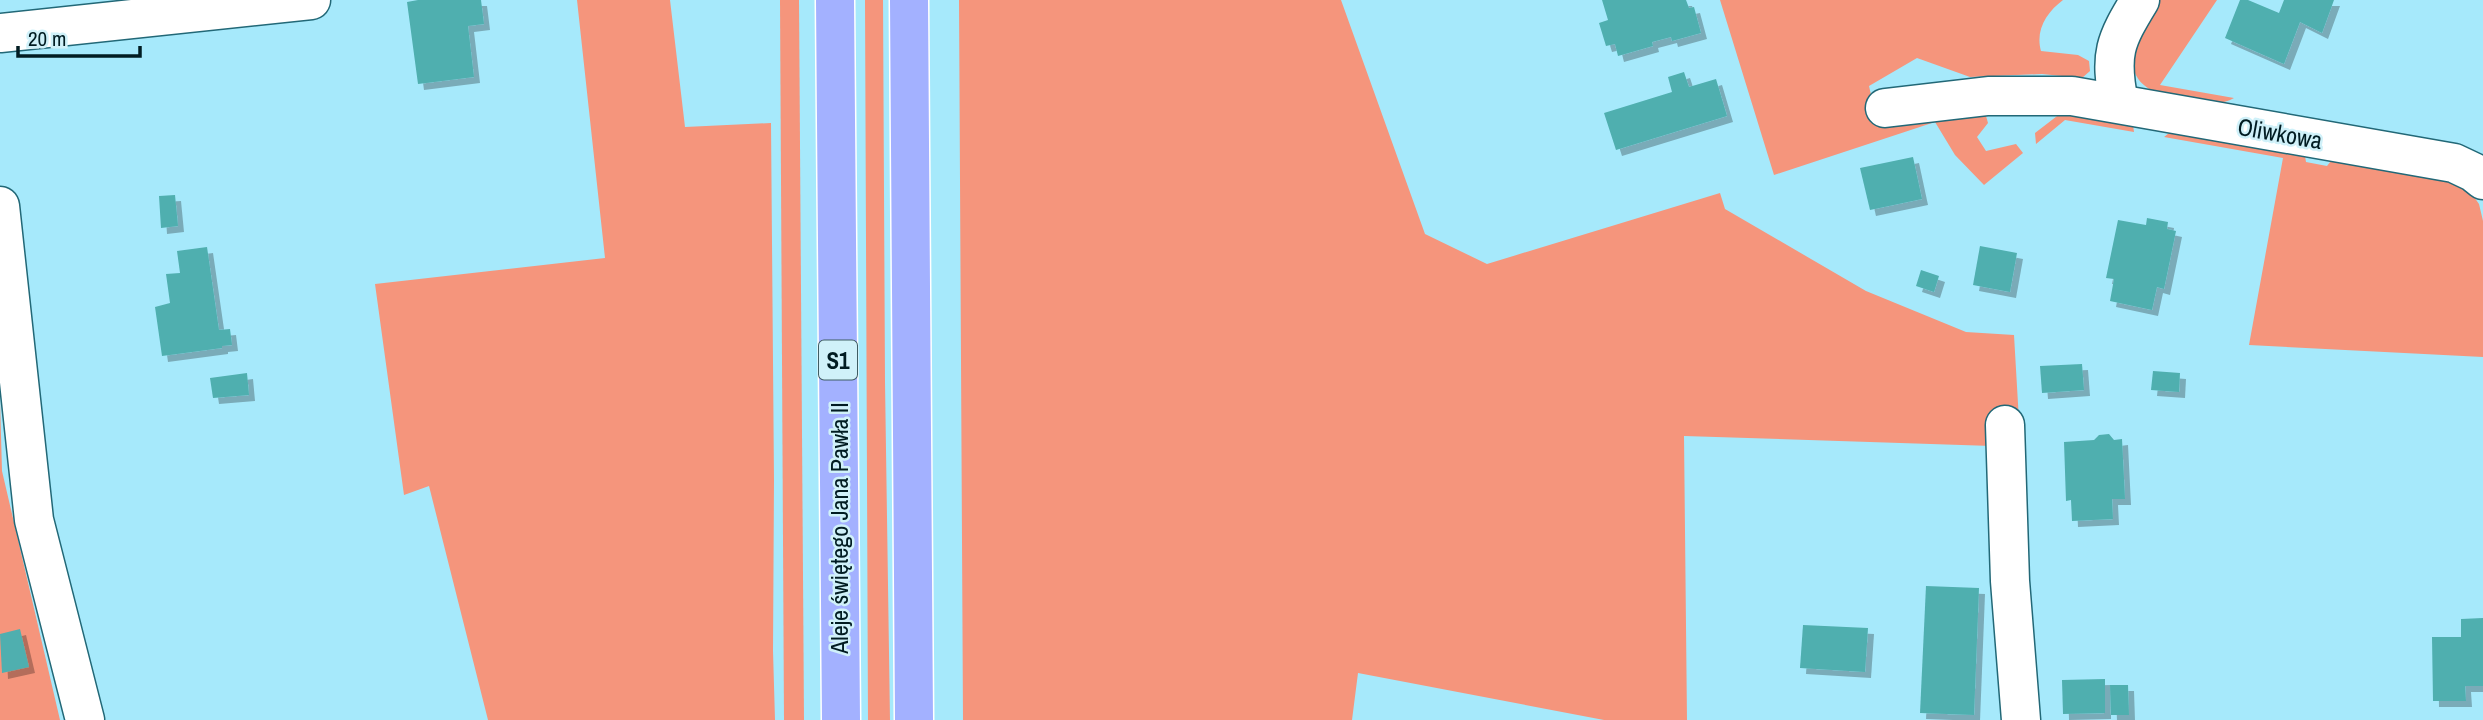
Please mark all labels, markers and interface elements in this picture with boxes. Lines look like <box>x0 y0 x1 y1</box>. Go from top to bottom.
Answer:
scale bar <box>18 14 140 58</box>
text: 20 m <box>28 24 66 53</box>
street label: Oliwkowa <box>2235 110 2325 156</box>
road number: S1 <box>819 340 857 380</box>
street label: Aleje świętego Jana Pawła II <box>823 402 855 655</box>

